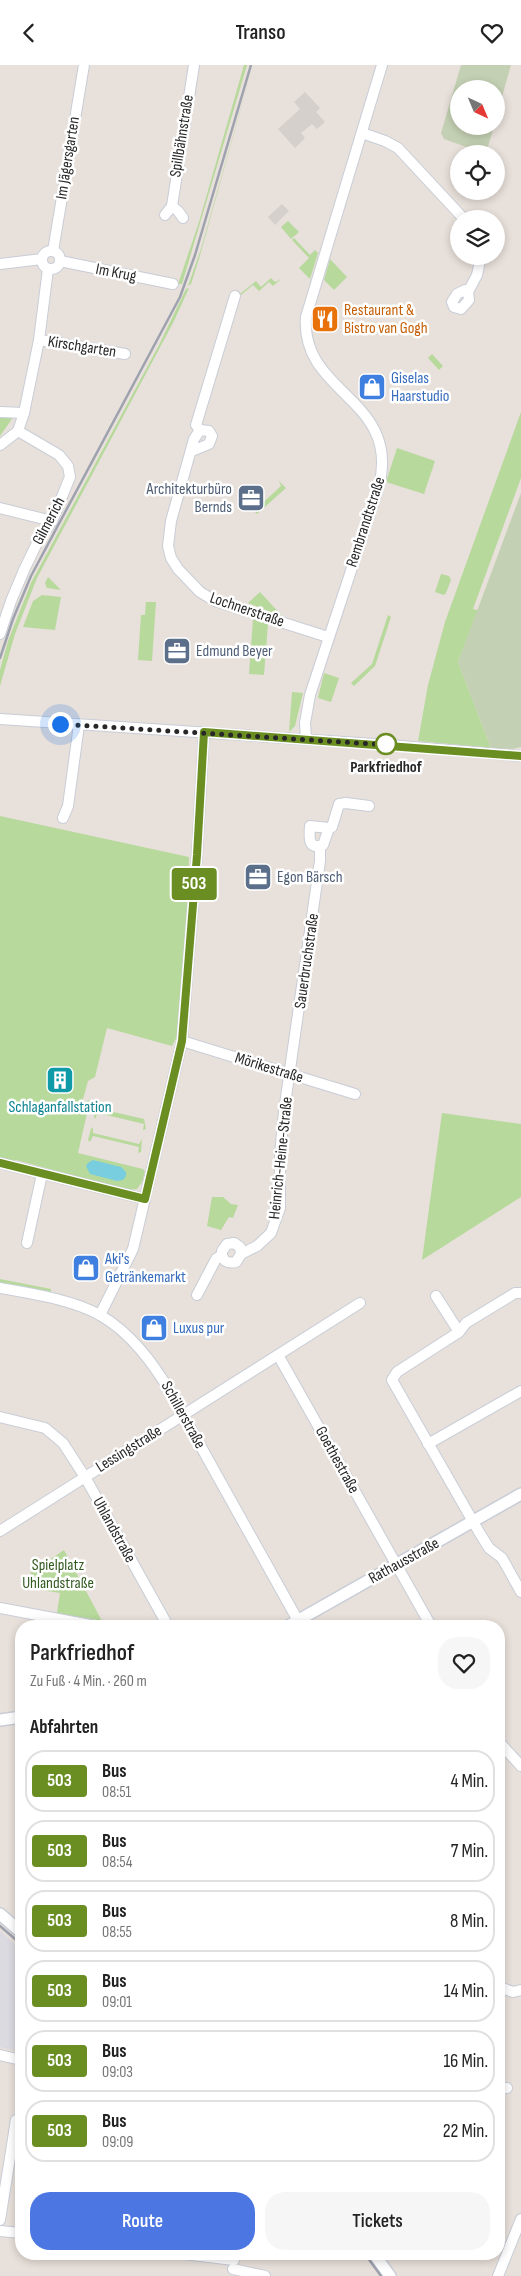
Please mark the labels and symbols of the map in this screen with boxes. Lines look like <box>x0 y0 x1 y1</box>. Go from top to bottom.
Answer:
north arrow <box>450 80 505 135</box>
street label: Spillbähnstraße <box>166 93 198 179</box>
street label: Im Jägersgarten <box>52 115 84 201</box>
street label: Im Krug <box>94 260 138 286</box>
place label: Restaurant & Bistro van Gogh <box>344 301 428 338</box>
restaurant icon: Restaurant & Bistro van Gogh <box>310 304 340 334</box>
street label: Kirschgarten <box>47 332 117 362</box>
place label: Giselas Haarstudio <box>391 369 449 406</box>
shop icon: Giselas Haarstudio <box>357 372 387 402</box>
street label: Rembrandtstraße <box>343 475 389 569</box>
place label: Architekturbüro Bernds <box>146 480 232 517</box>
office icon: Architekturbüro Bernds <box>236 483 266 513</box>
street label: Gilmerich <box>29 494 69 548</box>
street label: Lochnerstraße <box>207 588 287 632</box>
office icon: Edmund Beyer <box>162 636 192 666</box>
place label: Edmund Beyer <box>196 642 273 661</box>
your location <box>48 712 73 737</box>
marker: Parkfriedhof <box>375 733 397 755</box>
place label: Parkfriedhof <box>350 758 423 777</box>
office icon: Egon Bärsch <box>243 862 273 892</box>
line badge: 503 <box>165 868 223 900</box>
place label: Egon Bärsch <box>277 868 343 887</box>
street label: Sauerbruchstraße <box>291 912 323 1010</box>
street label: Mörikestraße <box>233 1049 305 1087</box>
building icon: Schlaganfallstation <box>45 1065 75 1095</box>
street label: Heinrich-Heine-Straße <box>265 1096 297 1220</box>
place label: Schlaganfallstation <box>8 1098 112 1117</box>
place label: Aki's Getränkemarkt <box>104 1250 186 1287</box>
shop icon: Aki's Getränkemarkt <box>71 1253 101 1283</box>
shop icon: Luxus pur <box>139 1313 169 1343</box>
place label: Luxus pur <box>173 1319 225 1338</box>
street label: Schillerstraße <box>157 1378 209 1452</box>
street label: Lessingstraße <box>93 1421 165 1477</box>
street label: Goethestraße <box>311 1423 363 1497</box>
street label: Uhlandstraße <box>88 1494 140 1566</box>
street label: Rathausstraße <box>365 1534 443 1588</box>
park label: Spielplatz Uhlandstraße <box>22 1556 94 1593</box>

